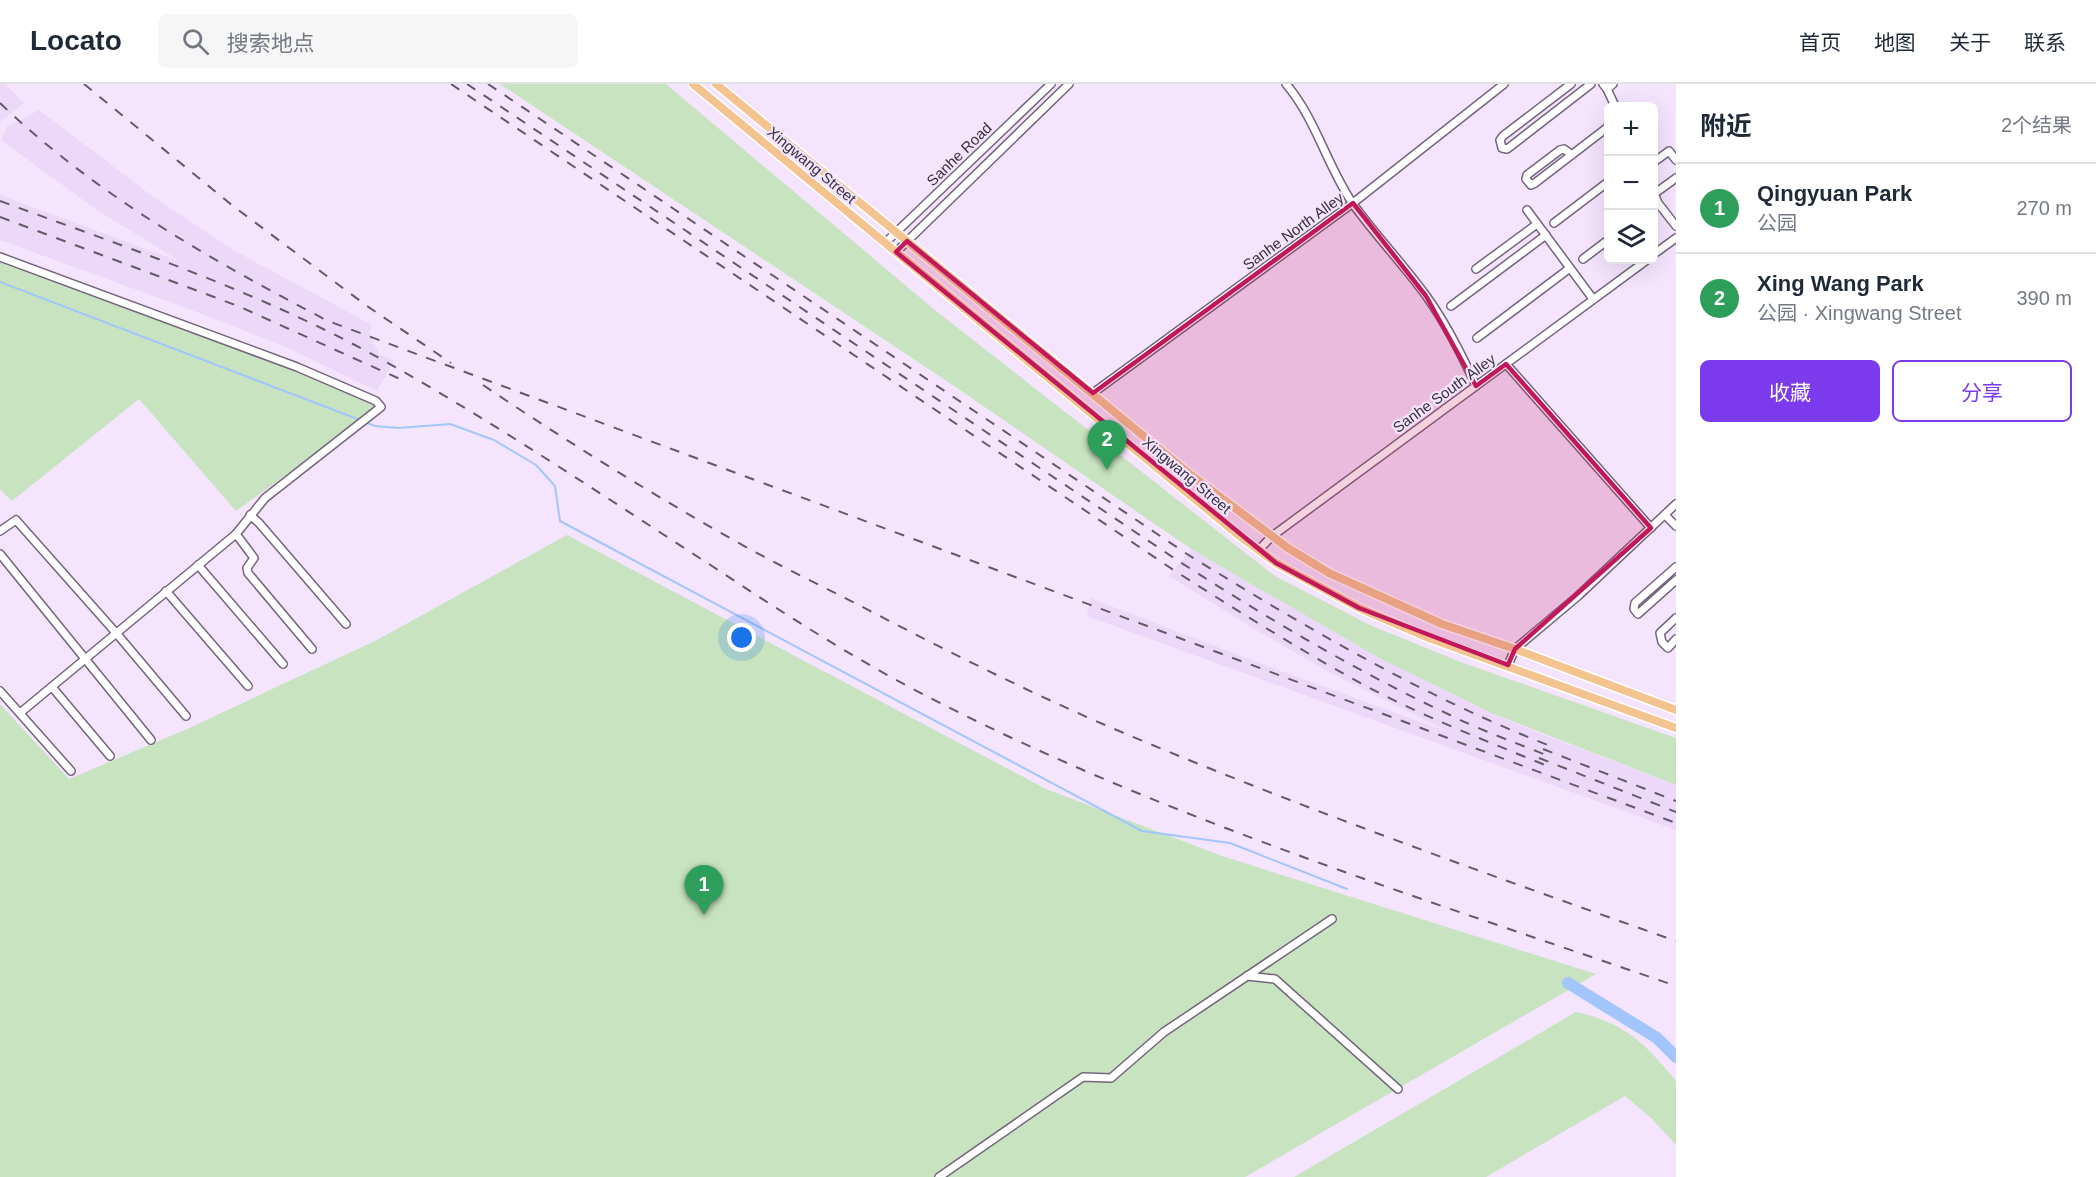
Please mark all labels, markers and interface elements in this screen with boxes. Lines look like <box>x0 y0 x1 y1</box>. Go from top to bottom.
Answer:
search box <box>158 14 578 68</box>
text: Locato <box>30 25 122 56</box>
icon: search <box>179 25 212 58</box>
text: 搜索地点 <box>227 31 315 56</box>
text: 首页 <box>1799 31 1841 54</box>
text: 地图 <box>1874 31 1916 54</box>
text: 关于 <box>1949 31 1991 54</box>
text: 联系 <box>2024 31 2066 54</box>
map controls <box>1604 102 1658 264</box>
button: + <box>1604 102 1658 156</box>
text: 附近 <box>1700 111 1752 141</box>
text: 2个结果 <box>2001 114 2072 136</box>
street label: Sanhe Road <box>923 119 995 189</box>
street label: Xingwang Street <box>764 123 860 207</box>
button: − <box>1604 156 1658 210</box>
text: Qingyuan Park <box>1757 181 1912 206</box>
street label: Sanhe North Alley <box>1239 189 1347 273</box>
text: 1 <box>1714 197 1725 219</box>
text: 270 m <box>2016 197 2072 219</box>
button: layers <box>1604 210 1658 264</box>
text: 公园 <box>1757 212 1797 234</box>
text: Xing Wang Park <box>1757 271 1924 296</box>
text: 2 <box>1714 287 1725 309</box>
text: 390 m <box>2016 287 2072 309</box>
text: 公园 · Xingwang Street <box>1757 302 1962 324</box>
street label: Sanhe South Alley <box>1389 350 1499 436</box>
button: 收藏 <box>1700 360 1880 422</box>
button: 分享 <box>1892 360 2072 422</box>
pin: 2 <box>1088 420 1126 470</box>
street label: Xingwang Street <box>1139 433 1235 517</box>
your location <box>727 623 756 652</box>
pin: 1 <box>684 866 724 915</box>

